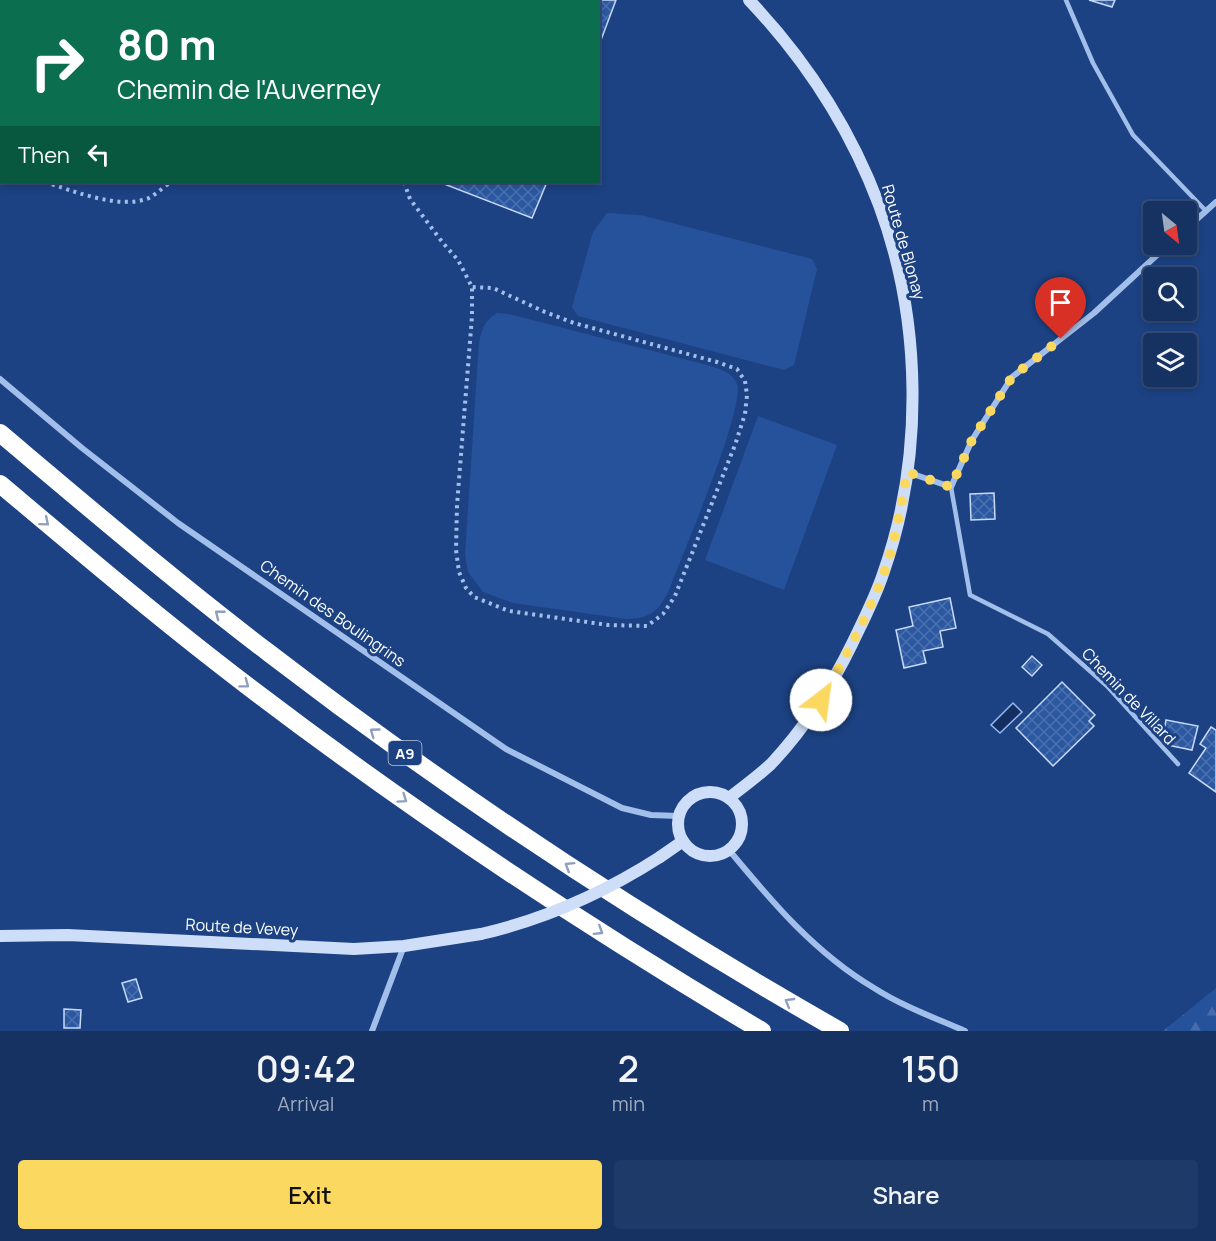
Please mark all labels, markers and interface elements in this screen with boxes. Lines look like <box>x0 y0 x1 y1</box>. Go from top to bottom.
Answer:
text: 80 m <box>117 15 217 73</box>
icon: right <box>18 24 96 102</box>
text: Chemin de l'Auverney <box>117 70 381 107</box>
icon: left <box>82 138 115 171</box>
text: Then <box>18 140 70 170</box>
street label: Route de Blonay <box>877 182 931 303</box>
north arrow <box>1143 201 1197 255</box>
map controls <box>1143 201 1197 387</box>
button: search <box>1143 267 1197 321</box>
pin <box>1035 277 1086 339</box>
icon: arrive <box>1044 286 1077 319</box>
button: layers <box>1143 333 1197 387</box>
one-way arrow <box>38 514 49 525</box>
street label: Chemin des Boulingrins <box>256 554 410 672</box>
one-way arrow <box>215 610 226 621</box>
street label: Chemin de Villard <box>1077 643 1181 749</box>
position arrow <box>789 668 853 732</box>
one-way arrow <box>239 677 250 688</box>
one-way arrow <box>370 728 381 739</box>
road number: A9 <box>388 741 422 765</box>
one-way arrow <box>396 792 407 803</box>
one-way arrow <box>565 863 576 874</box>
street label: Route de Vevey <box>185 913 299 941</box>
one-way arrow <box>593 924 603 936</box>
one-way arrow <box>785 998 795 1009</box>
text: 09:42 <box>256 1044 356 1093</box>
text: 2 <box>618 1044 639 1093</box>
text: 150 <box>901 1044 960 1093</box>
text: Arrival <box>277 1090 334 1117</box>
text: min <box>612 1090 645 1117</box>
text: m <box>922 1090 939 1117</box>
button: Exit <box>18 1160 602 1229</box>
button: Share <box>614 1160 1198 1229</box>

